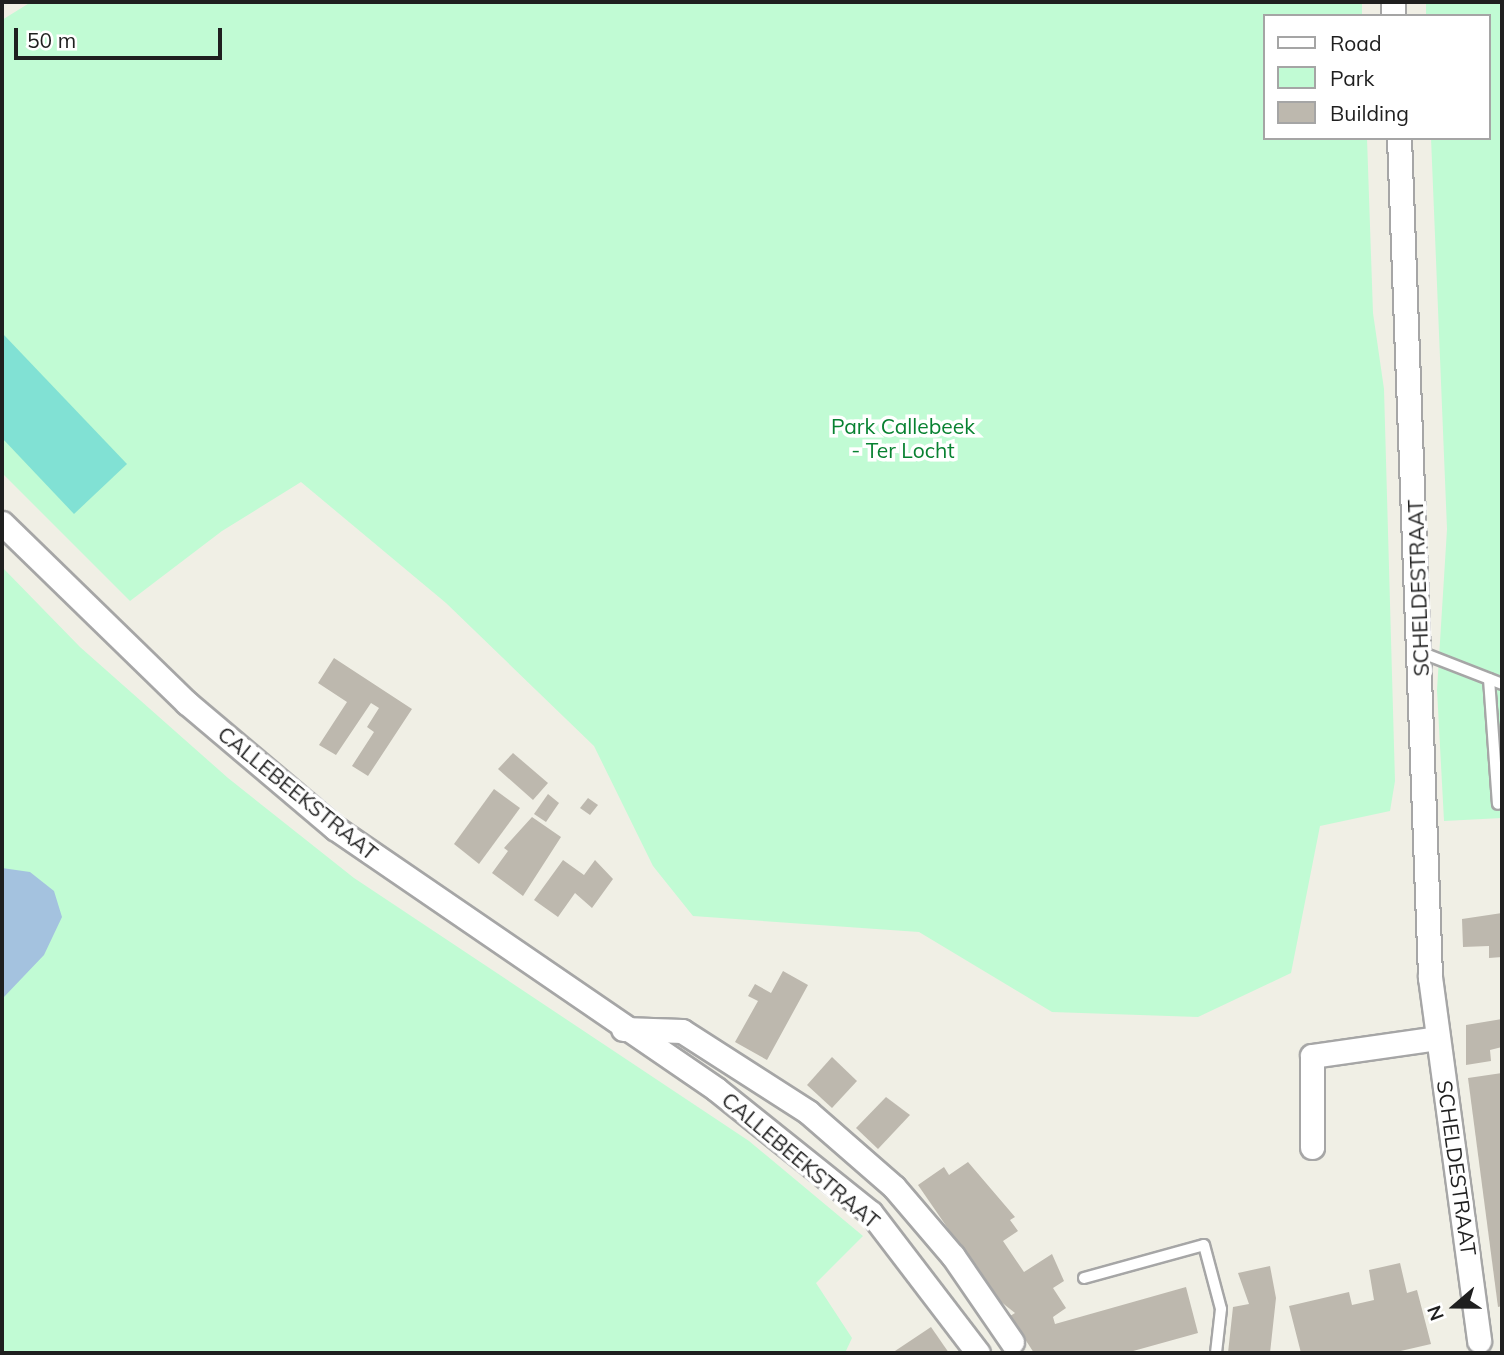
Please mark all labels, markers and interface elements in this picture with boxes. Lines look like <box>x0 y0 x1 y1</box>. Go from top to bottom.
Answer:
scale bar <box>18 14 226 58</box>
legend <box>1262 14 1490 140</box>
text: 50 m <box>27 27 76 53</box>
text: Road <box>1330 30 1381 56</box>
text: Park <box>1330 65 1374 91</box>
text: Building <box>1330 100 1409 126</box>
park label: Park Callebeek - Ter Locht <box>831 413 975 463</box>
street label: SCHELDESTRAAT <box>1402 499 1434 677</box>
street label: CALLEBEEKSTRAAT <box>213 721 383 865</box>
street label: SCHELDESTRAAT <box>1432 1079 1482 1257</box>
street label: CALLEBEEKSTRAAT <box>717 1087 885 1233</box>
north arrow <box>1420 1271 1490 1341</box>
text: N <box>1422 1302 1449 1324</box>

